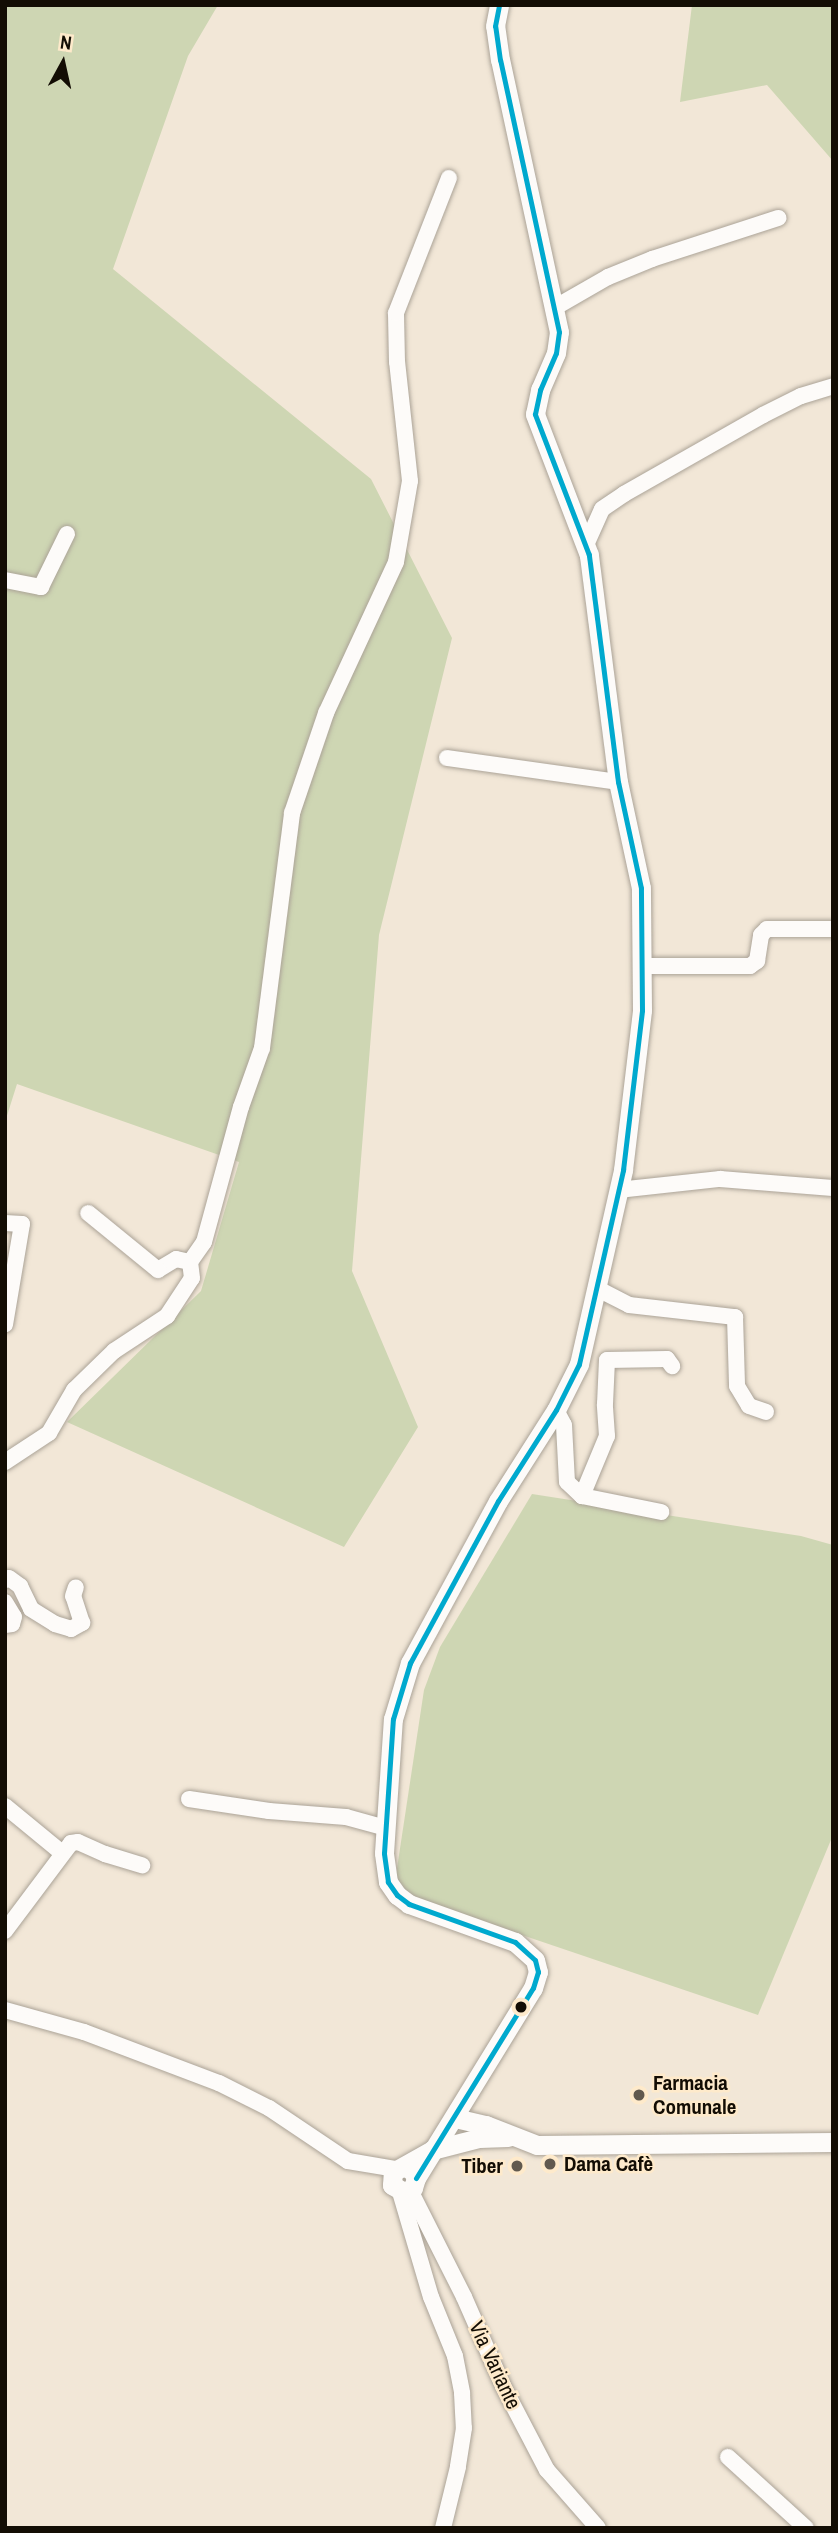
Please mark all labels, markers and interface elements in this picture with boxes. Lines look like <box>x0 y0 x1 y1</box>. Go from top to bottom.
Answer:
north arrow <box>28 28 98 98</box>
text: N <box>59 29 73 56</box>
unlabelled marker <box>514 2000 528 2014</box>
place label: Farmacia Comunale <box>653 2070 736 2120</box>
marker: Farmacia Comunale <box>631 2087 647 2103</box>
place label: Dama Cafè <box>564 2151 653 2177</box>
place label: Tiber <box>461 2153 503 2179</box>
marker: Dama Cafè <box>542 2156 558 2172</box>
marker: Tiber <box>509 2158 525 2174</box>
street label: Via Variante <box>464 2317 526 2413</box>

